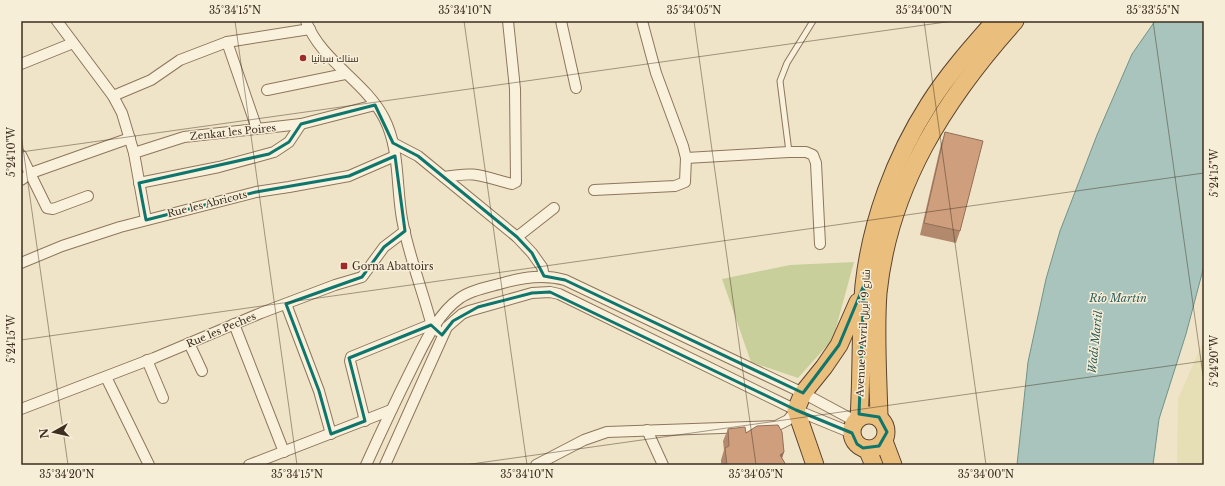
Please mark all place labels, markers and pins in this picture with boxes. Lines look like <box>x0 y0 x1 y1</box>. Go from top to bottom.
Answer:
place label: سناك سبانيا <box>311 52 359 65</box>
marker: سناك سبانيا <box>298 53 308 63</box>
place label: Gorna Abattoirs <box>352 260 434 273</box>
marker: Gorna Abattoirs <box>339 261 349 271</box>

